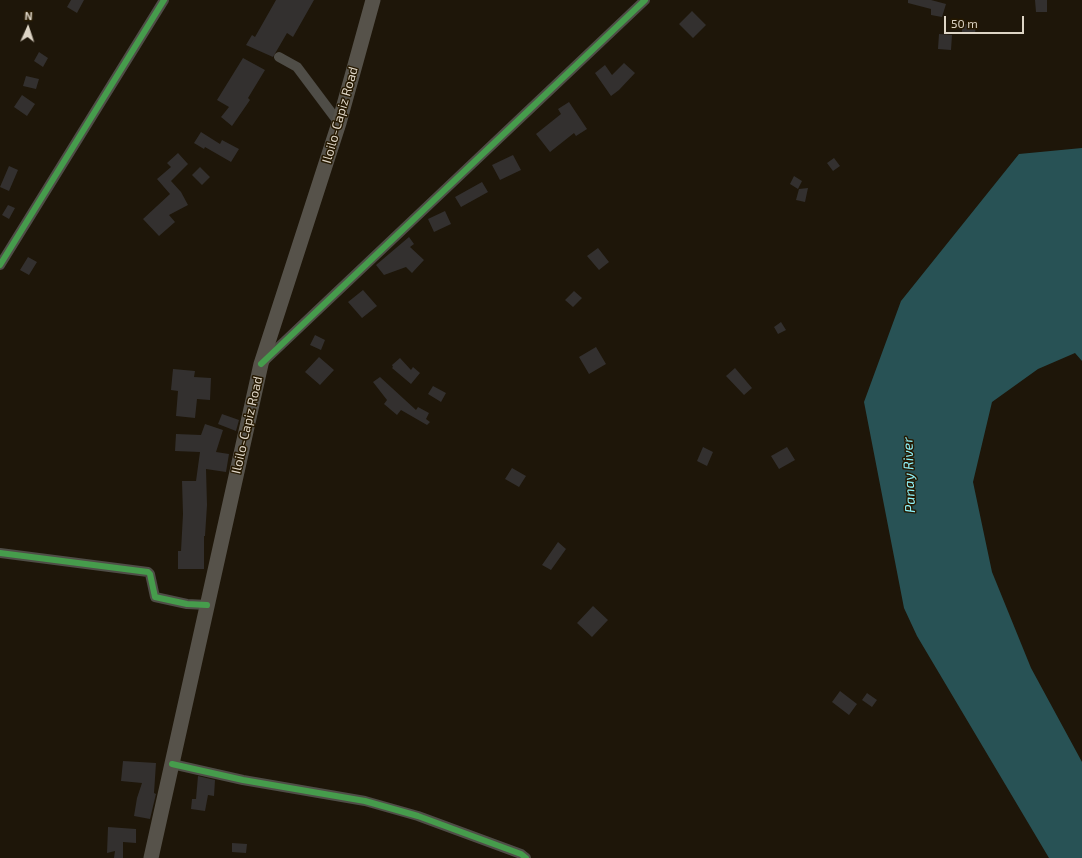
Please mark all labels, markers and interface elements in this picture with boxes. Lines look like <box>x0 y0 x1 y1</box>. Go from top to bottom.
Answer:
north arrow <box>8 8 48 48</box>
scale bar <box>946 8 1026 34</box>
text: N <box>24 9 33 22</box>
text: 50 m <box>951 16 978 30</box>
street label: Iloilo-Capiz Road <box>319 65 361 165</box>
street label: Iloilo-Capiz Road <box>228 375 266 475</box>
water label: Panay River <box>899 437 919 513</box>

